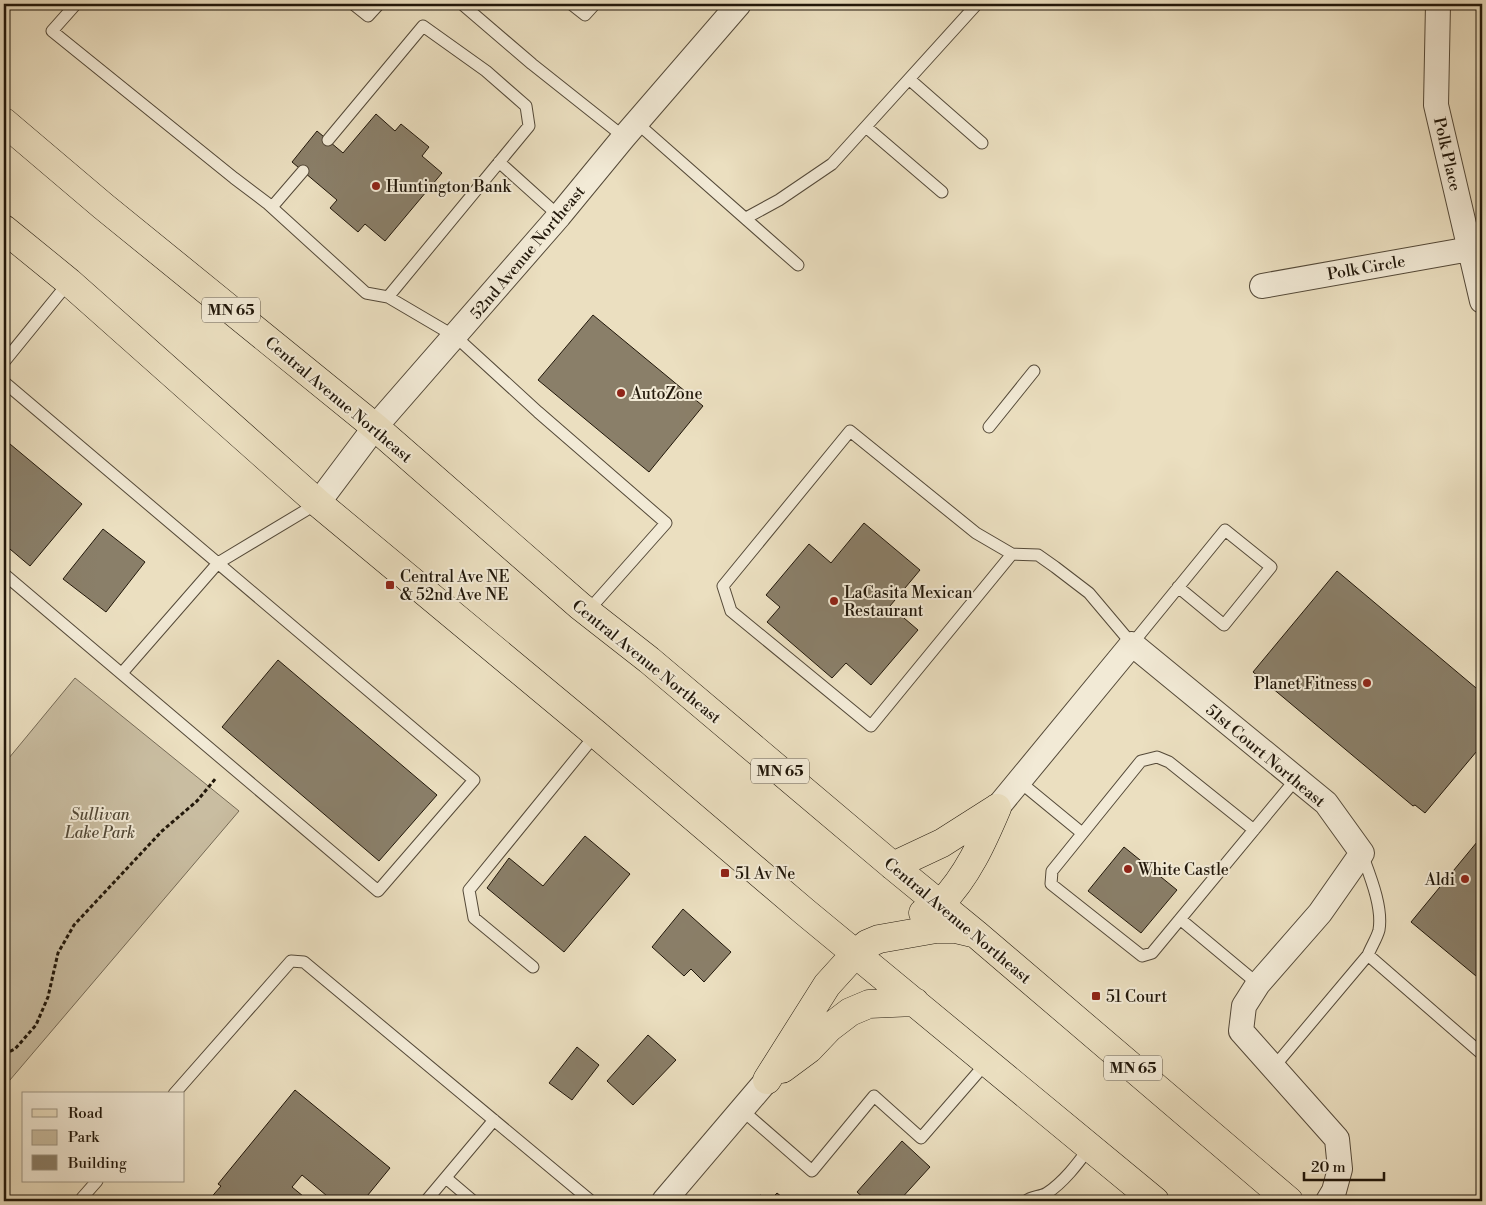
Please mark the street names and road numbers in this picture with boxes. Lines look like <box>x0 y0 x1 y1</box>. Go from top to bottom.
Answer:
street label: Polk Place <box>1429 115 1465 193</box>
street label: 52nd Avenue Northeast <box>466 181 590 324</box>
street label: Polk Circle <box>1326 251 1407 285</box>
road number: MN 65 <box>202 298 260 322</box>
street label: Central Avenue Northeast <box>261 332 416 467</box>
street label: Central Avenue Northeast <box>568 596 725 728</box>
street label: 51st Court Northeast <box>1202 700 1329 812</box>
road number: MN 65 <box>751 758 809 784</box>
street label: Central Avenue Northeast <box>880 853 1035 988</box>
road number: MN 65 <box>1104 1056 1162 1080</box>

